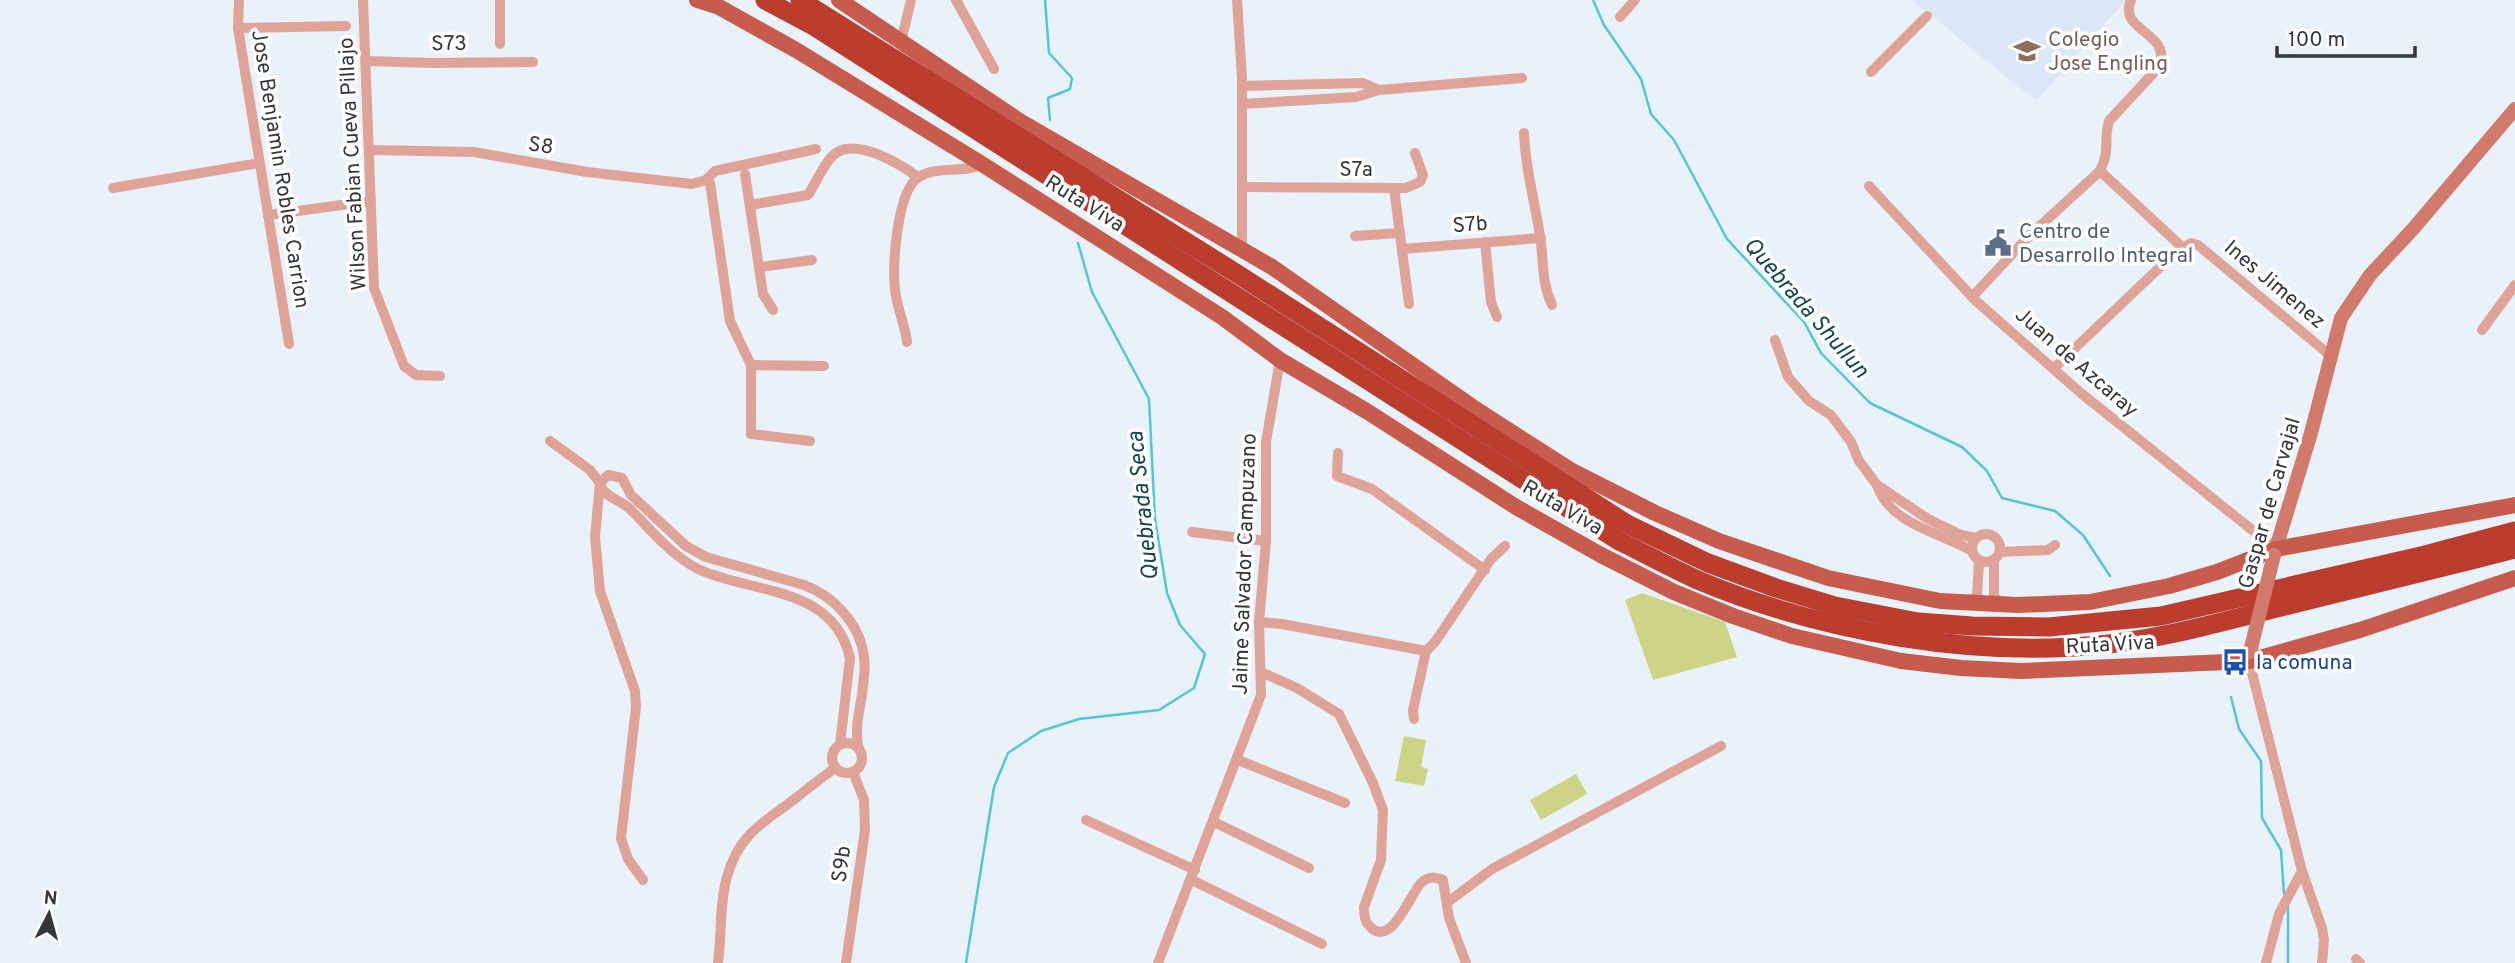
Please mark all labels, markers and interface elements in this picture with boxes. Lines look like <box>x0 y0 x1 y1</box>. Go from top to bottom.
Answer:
scale bar <box>2277 14 2415 58</box>
place label: Colegio Jose Engling <box>2048 27 2168 78</box>
text: 100 m <box>2288 27 2345 54</box>
street label: Jose Benjamin Robles Carrion <box>244 28 315 310</box>
street label: S73 <box>431 31 467 58</box>
school or university icon: Colegio Jose Engling <box>2012 36 2042 66</box>
street label: Wilson Fabian Cueva Pillajo <box>333 37 374 291</box>
street label: S8 <box>526 131 555 162</box>
street label: S7a <box>1339 157 1373 184</box>
street label: Ruta Viva <box>1039 169 1129 239</box>
street label: S7b <box>1452 211 1489 240</box>
place label: Centro de Desarrollo Integral <box>2019 219 2193 270</box>
public building icon: Centro de Desarrollo Integral <box>1983 228 2013 258</box>
water label: Quebrada Shullun <box>1736 232 1875 385</box>
street label: Ines Jimenez <box>2218 235 2330 335</box>
street label: Juan de Azcaray <box>2009 302 2143 424</box>
street label: Gaspar de Carvajal <box>2233 415 2308 592</box>
water label: Quebrada Seca <box>1122 430 1167 582</box>
street label: Jaime Salvador Campuzano <box>1227 433 1264 695</box>
street label: Ruta Viva <box>1517 474 1607 542</box>
street label: Ruta Viva <box>2065 630 2155 661</box>
bus stop icon: la comuna <box>2220 647 2250 677</box>
place label: la comuna <box>2256 650 2353 677</box>
street label: S9b <box>827 844 858 884</box>
north arrow <box>14 879 84 949</box>
text: N <box>43 886 59 912</box>

